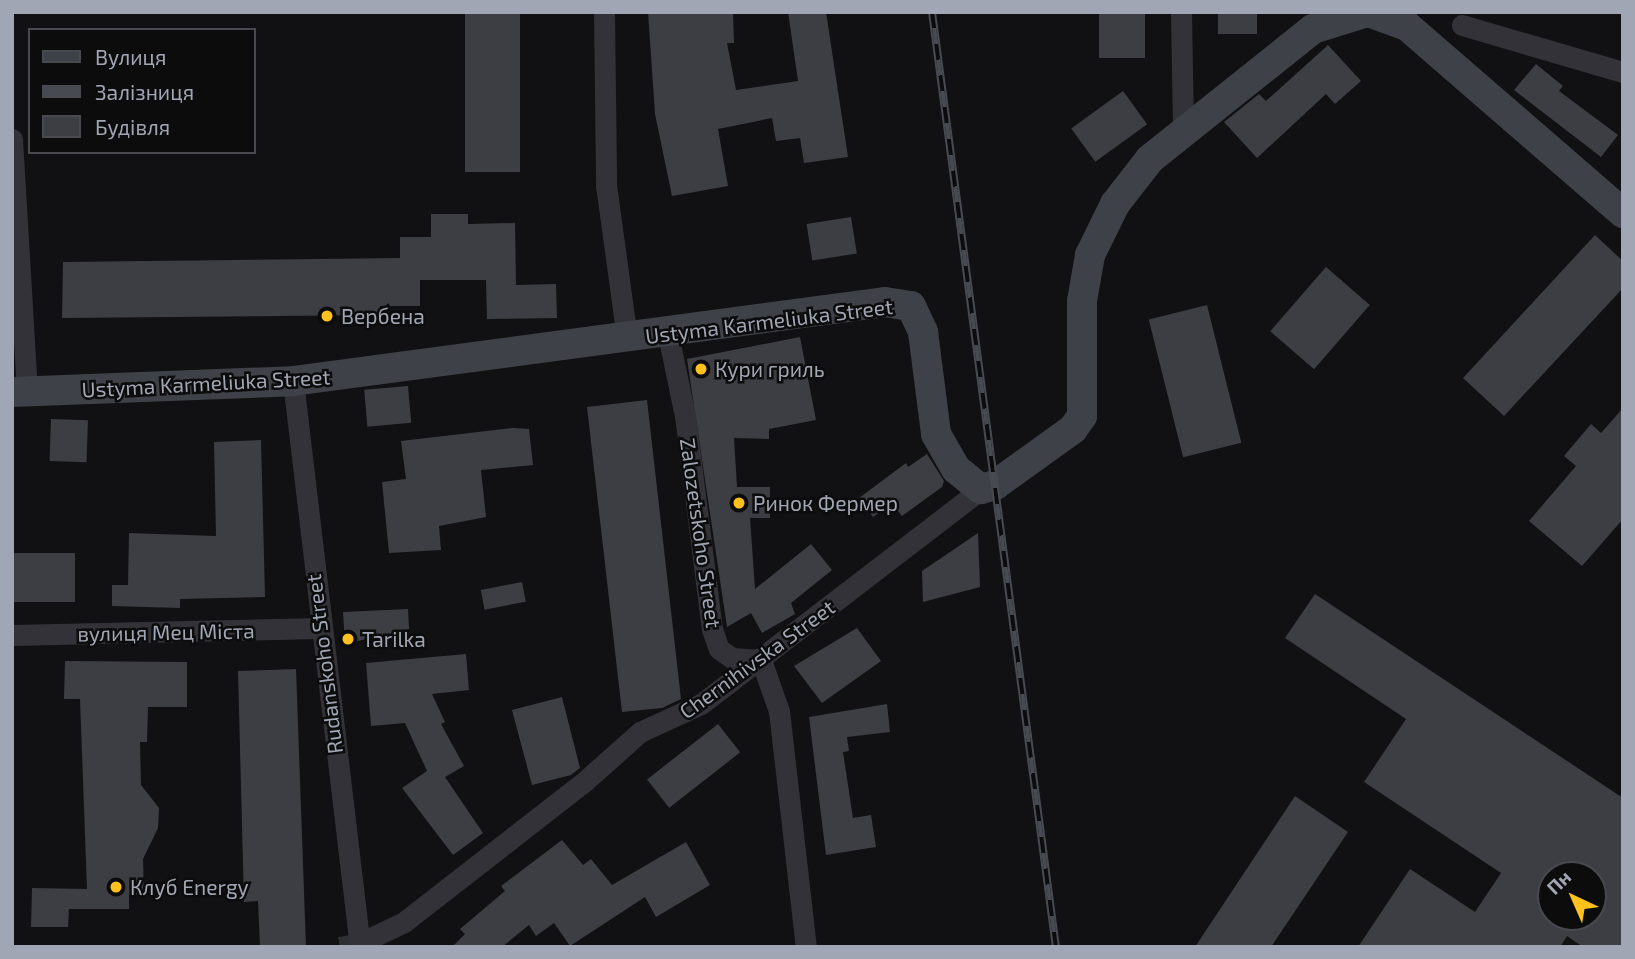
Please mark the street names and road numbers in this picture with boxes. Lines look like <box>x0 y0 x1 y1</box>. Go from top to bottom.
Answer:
street label: Ustyma Karmeliuka Street <box>644 293 894 349</box>
street label: Ustyma Karmeliuka Street <box>81 364 331 402</box>
street label: Zalozetskoho Street <box>675 436 727 630</box>
street label: Rudanskoho Street <box>300 573 348 755</box>
street label: Chernihivska Street <box>674 594 840 724</box>
street label: вулиця Мец Міста <box>77 618 255 646</box>

